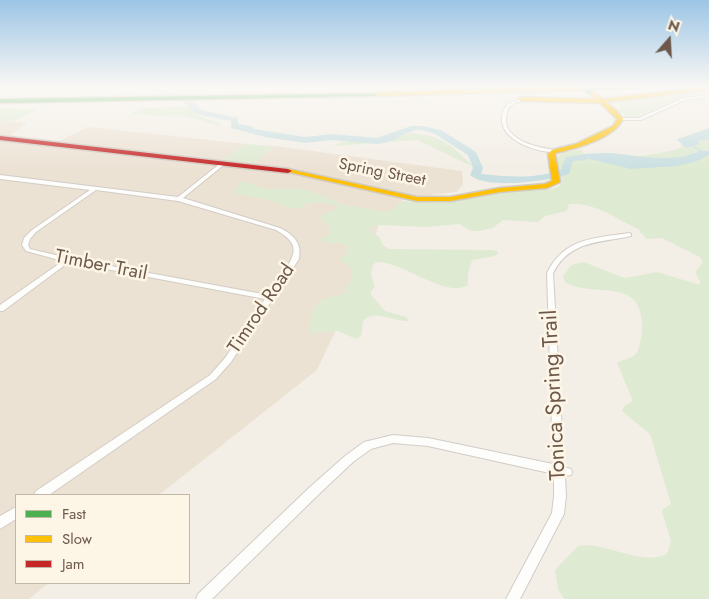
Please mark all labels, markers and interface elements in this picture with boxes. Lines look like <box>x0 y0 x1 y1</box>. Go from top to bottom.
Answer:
north arrow <box>644 15 694 65</box>
text: N <box>665 15 682 37</box>
street label: Spring Street <box>337 155 427 191</box>
street label: Timber Trail <box>53 246 149 286</box>
street label: Timrod Road <box>224 260 300 358</box>
street label: Tonica Spring Trail <box>537 309 573 481</box>
legend <box>15 494 190 584</box>
text: Fast <box>62 503 86 525</box>
text: Slow <box>62 528 92 550</box>
text: Jam <box>62 553 85 575</box>

